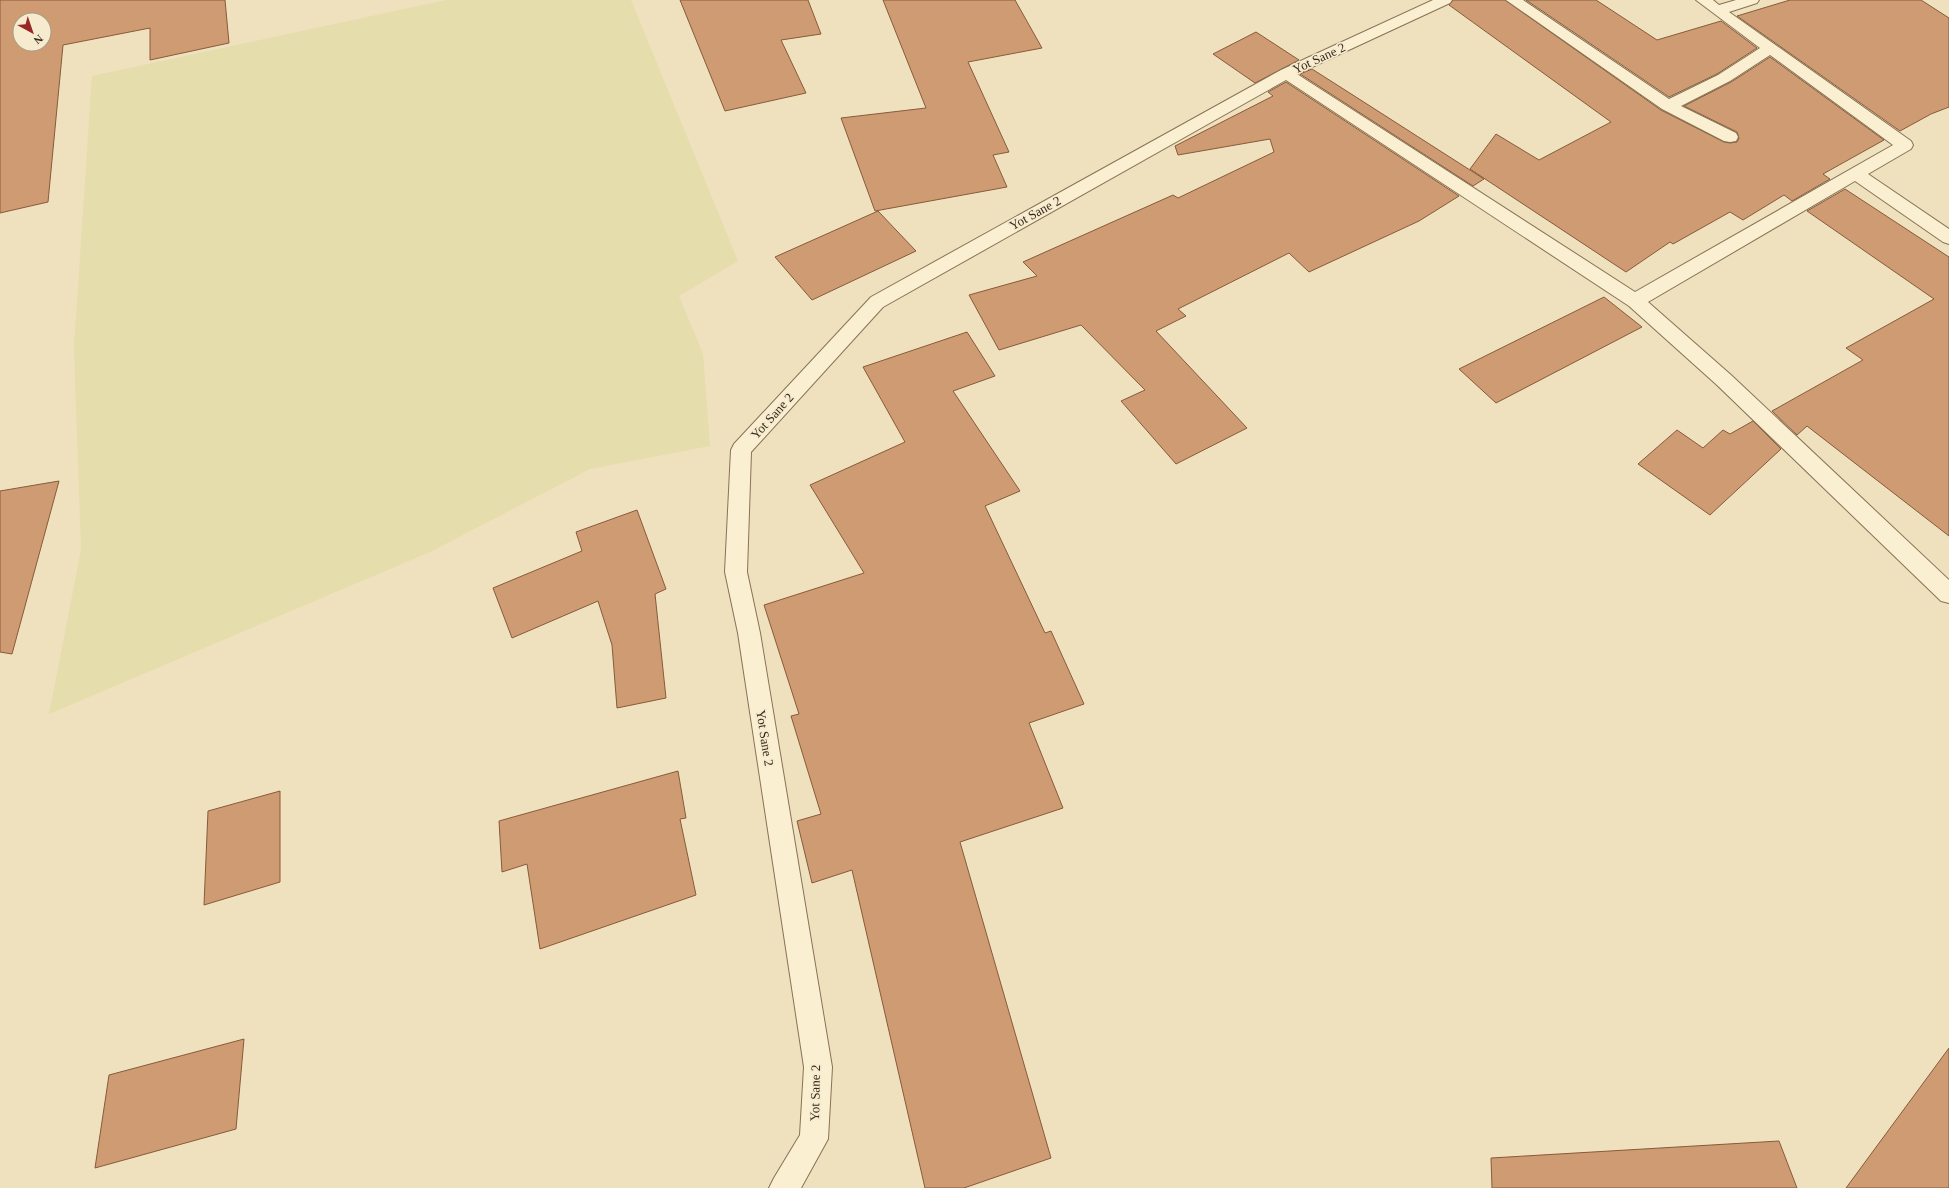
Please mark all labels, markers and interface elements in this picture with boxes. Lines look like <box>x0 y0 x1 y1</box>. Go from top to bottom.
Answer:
north arrow <box>12 12 52 52</box>
text: N <box>31 33 45 47</box>
street label: Yot Sane 2 <box>1290 39 1348 77</box>
street label: Yot Sane 2 <box>1007 193 1063 233</box>
street label: Yot Sane 2 <box>748 390 796 442</box>
street label: Yot Sane 2 <box>753 709 777 767</box>
street label: Yot Sane 2 <box>807 1065 823 1121</box>

